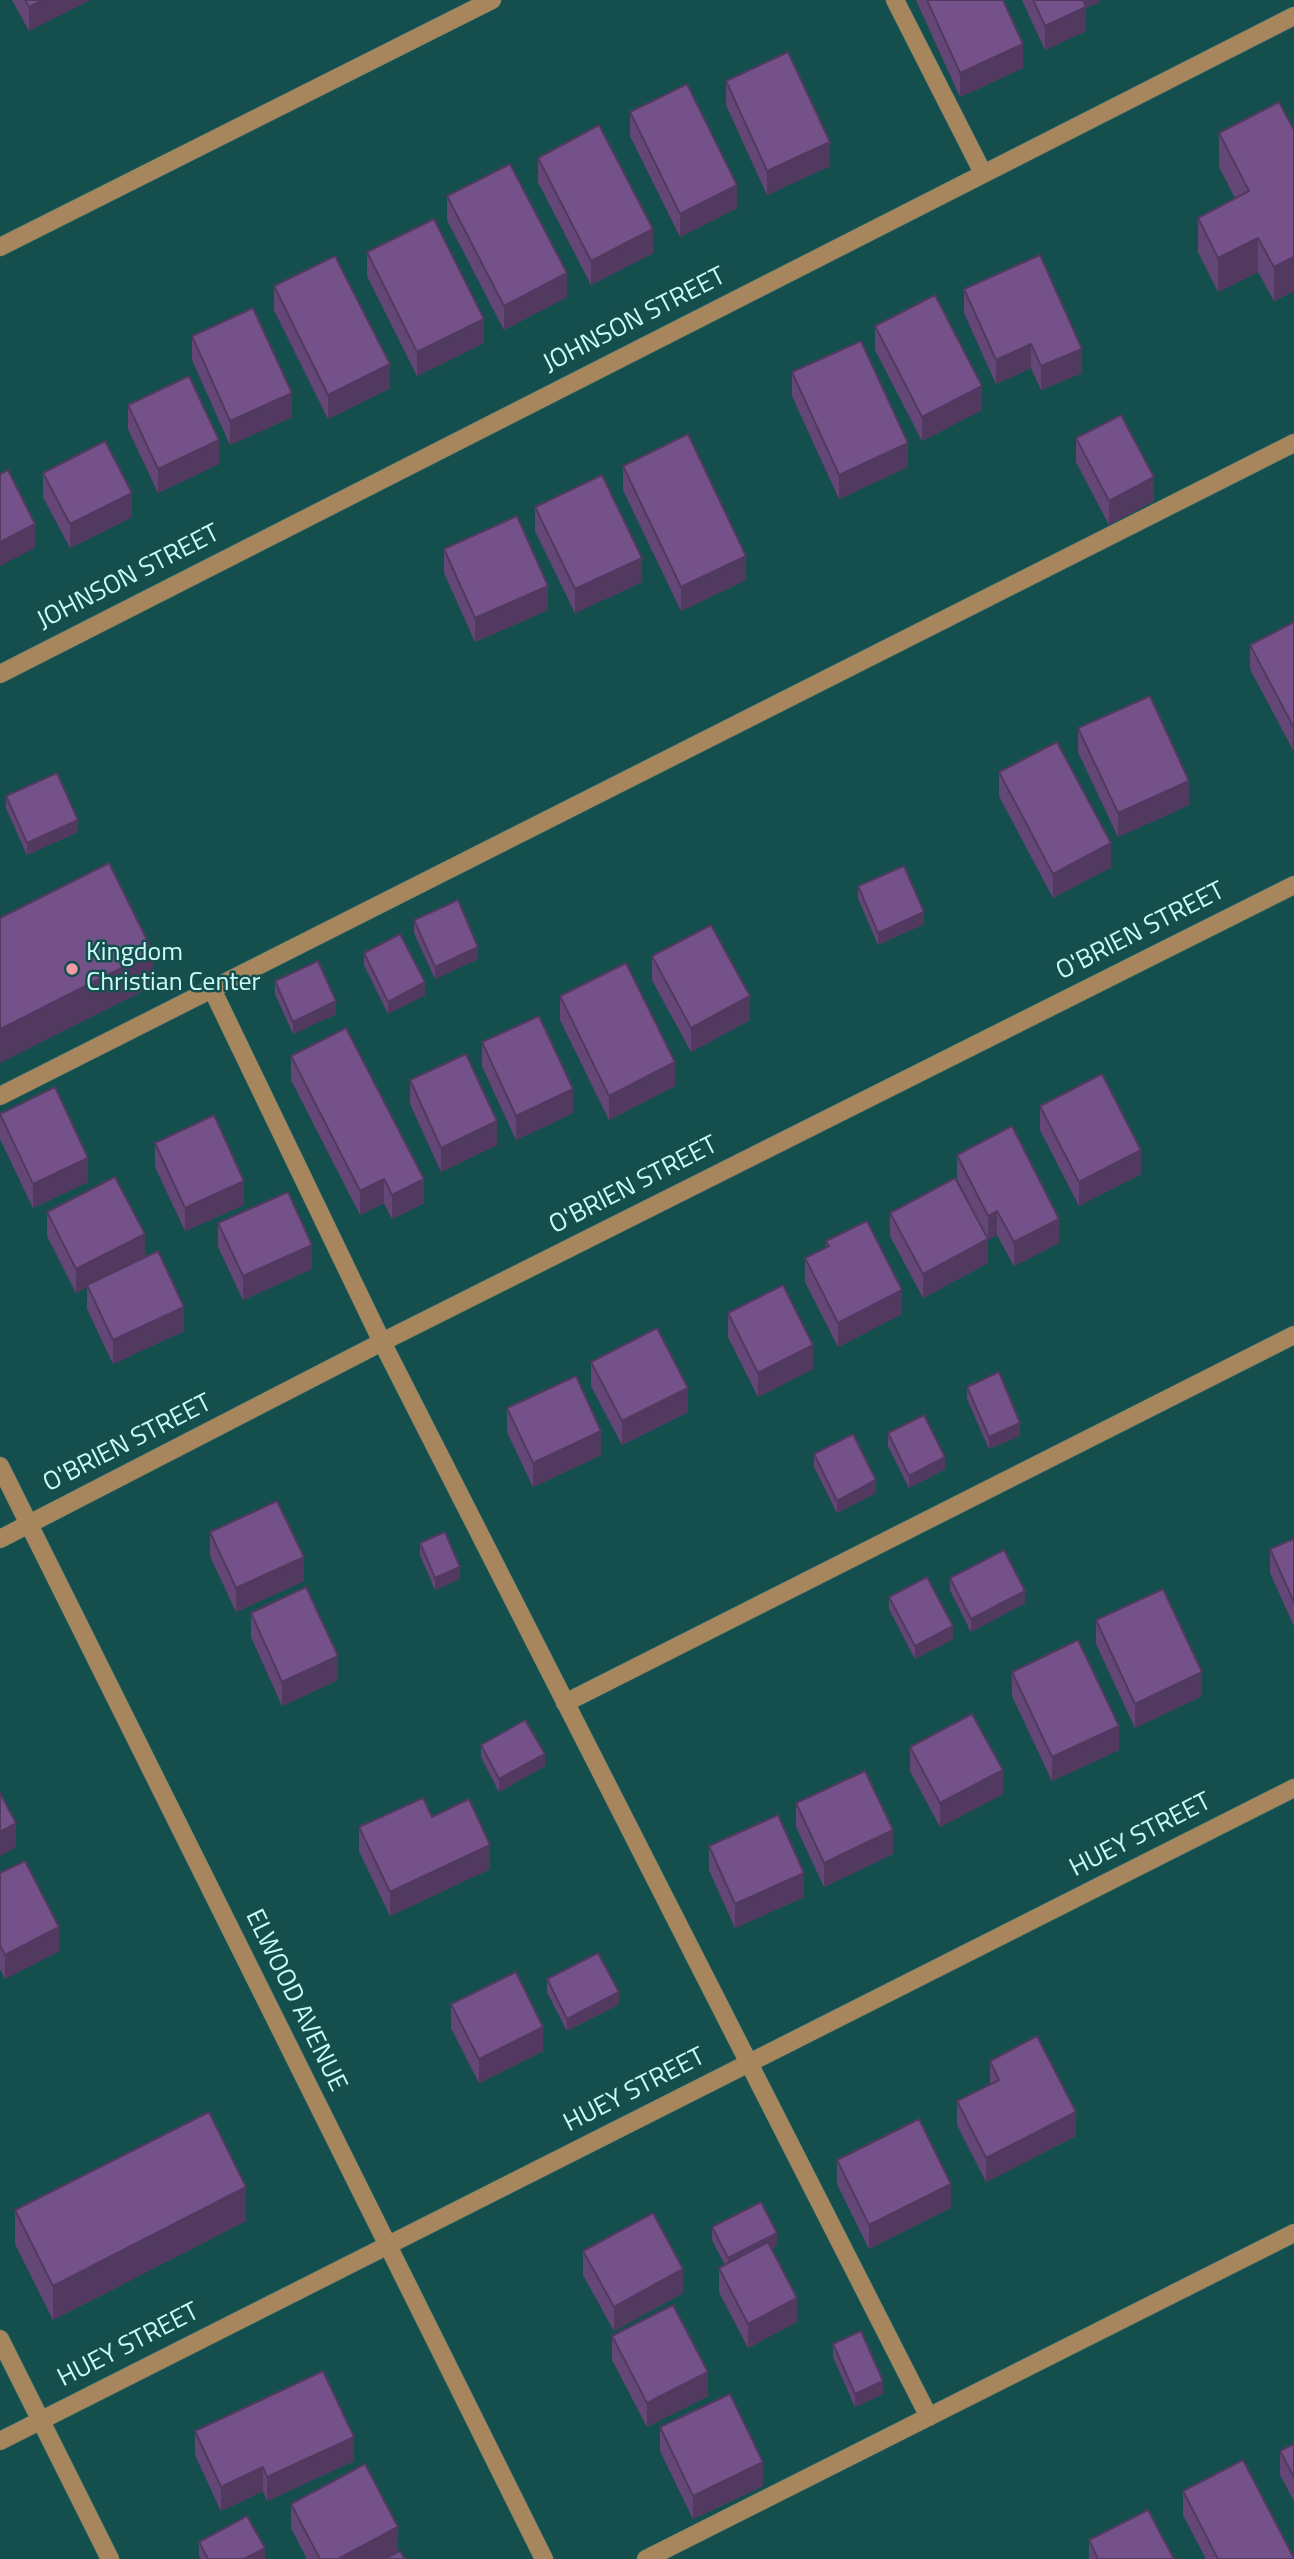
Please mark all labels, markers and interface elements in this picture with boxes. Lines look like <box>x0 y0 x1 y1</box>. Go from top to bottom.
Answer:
street label: JOHNSON STREET <box>539 262 731 380</box>
street label: JOHNSON STREET <box>33 519 225 637</box>
street label: O'BRIEN STREET <box>1052 876 1230 988</box>
place label: Kingdom Christian Center <box>86 938 261 1000</box>
marker: Kingdom Christian Center <box>64 961 80 977</box>
street label: O'BRIEN STREET <box>545 1130 723 1242</box>
street label: O'BRIEN STREET <box>39 1388 217 1500</box>
street label: HUEY STREET <box>1065 1787 1217 1885</box>
street label: ELWOOD AVENUE <box>237 1905 353 2097</box>
street label: HUEY STREET <box>559 2042 711 2140</box>
street label: HUEY STREET <box>53 2297 205 2395</box>

